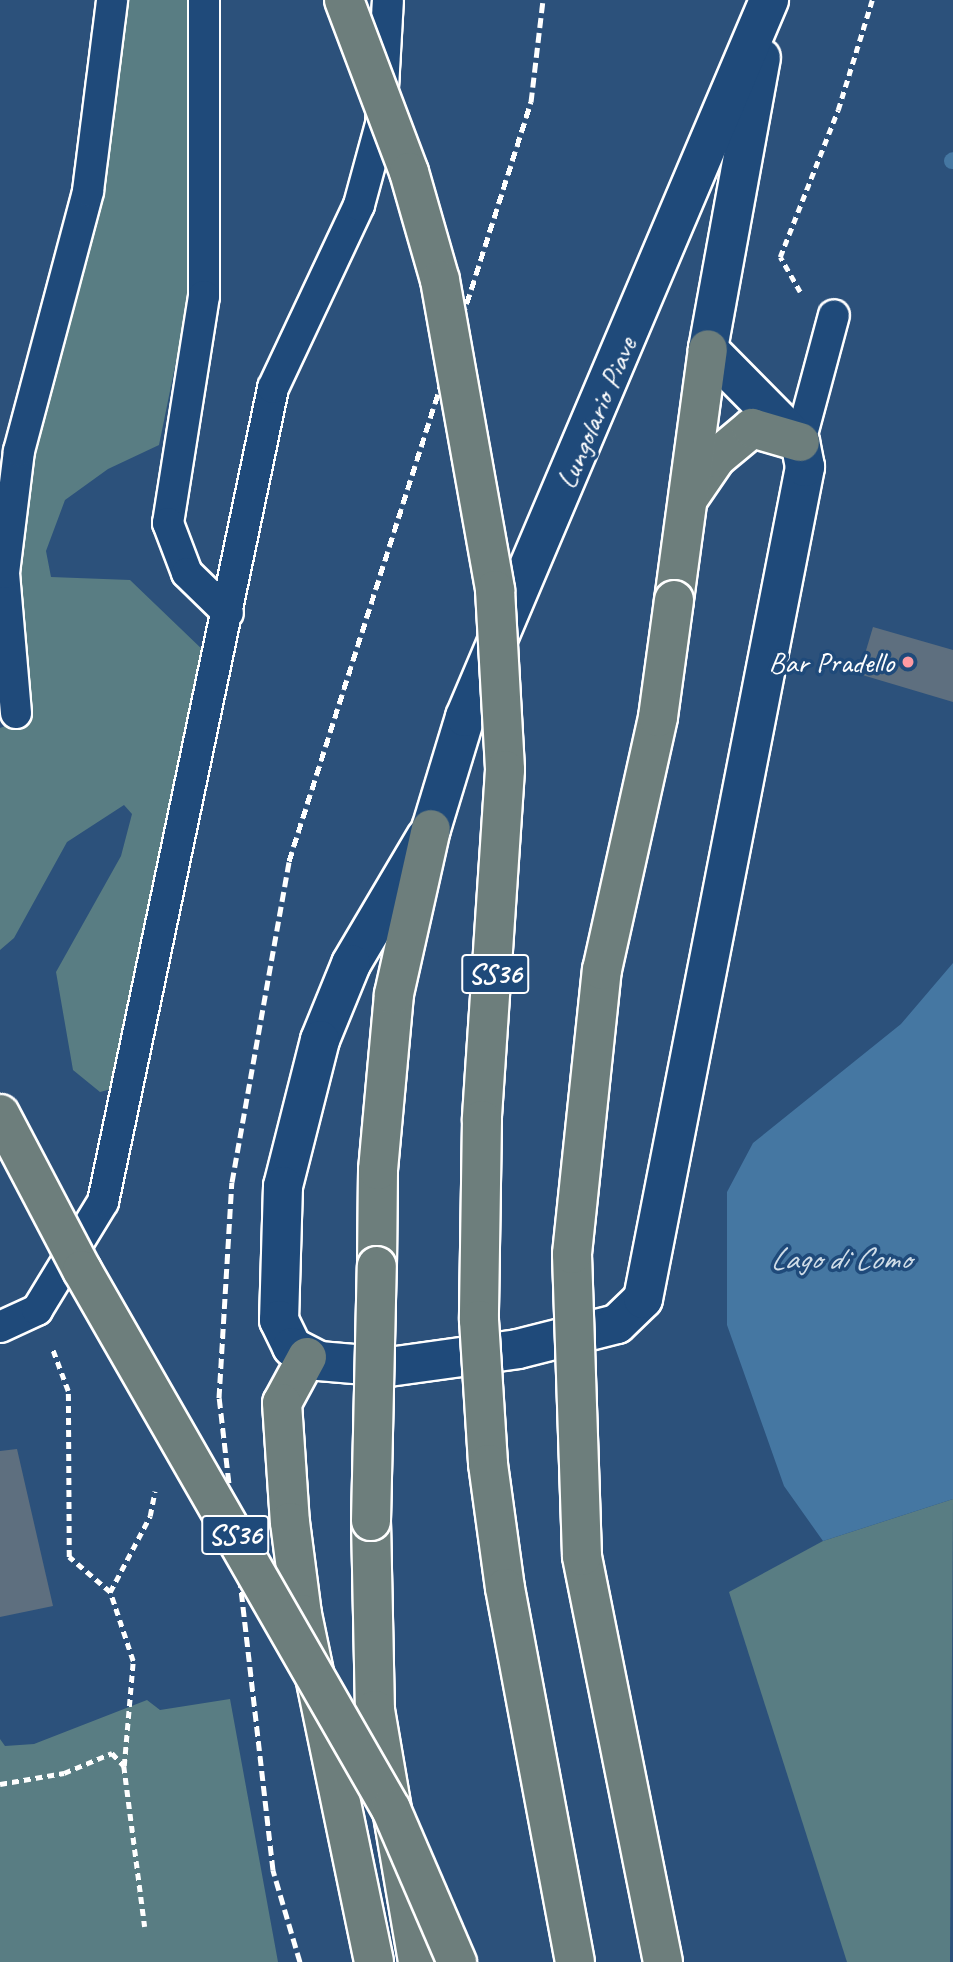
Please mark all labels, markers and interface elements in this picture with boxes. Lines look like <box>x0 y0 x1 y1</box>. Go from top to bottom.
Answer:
street label: Lungolario Piave <box>548 332 644 494</box>
place label: Bar Pradello <box>767 644 894 680</box>
marker: Bar Pradello <box>900 654 916 670</box>
road number: SS36 <box>460 950 530 998</box>
water label: Lago di Como <box>770 1240 910 1278</box>
road number: SS36 <box>200 1510 270 1560</box>

